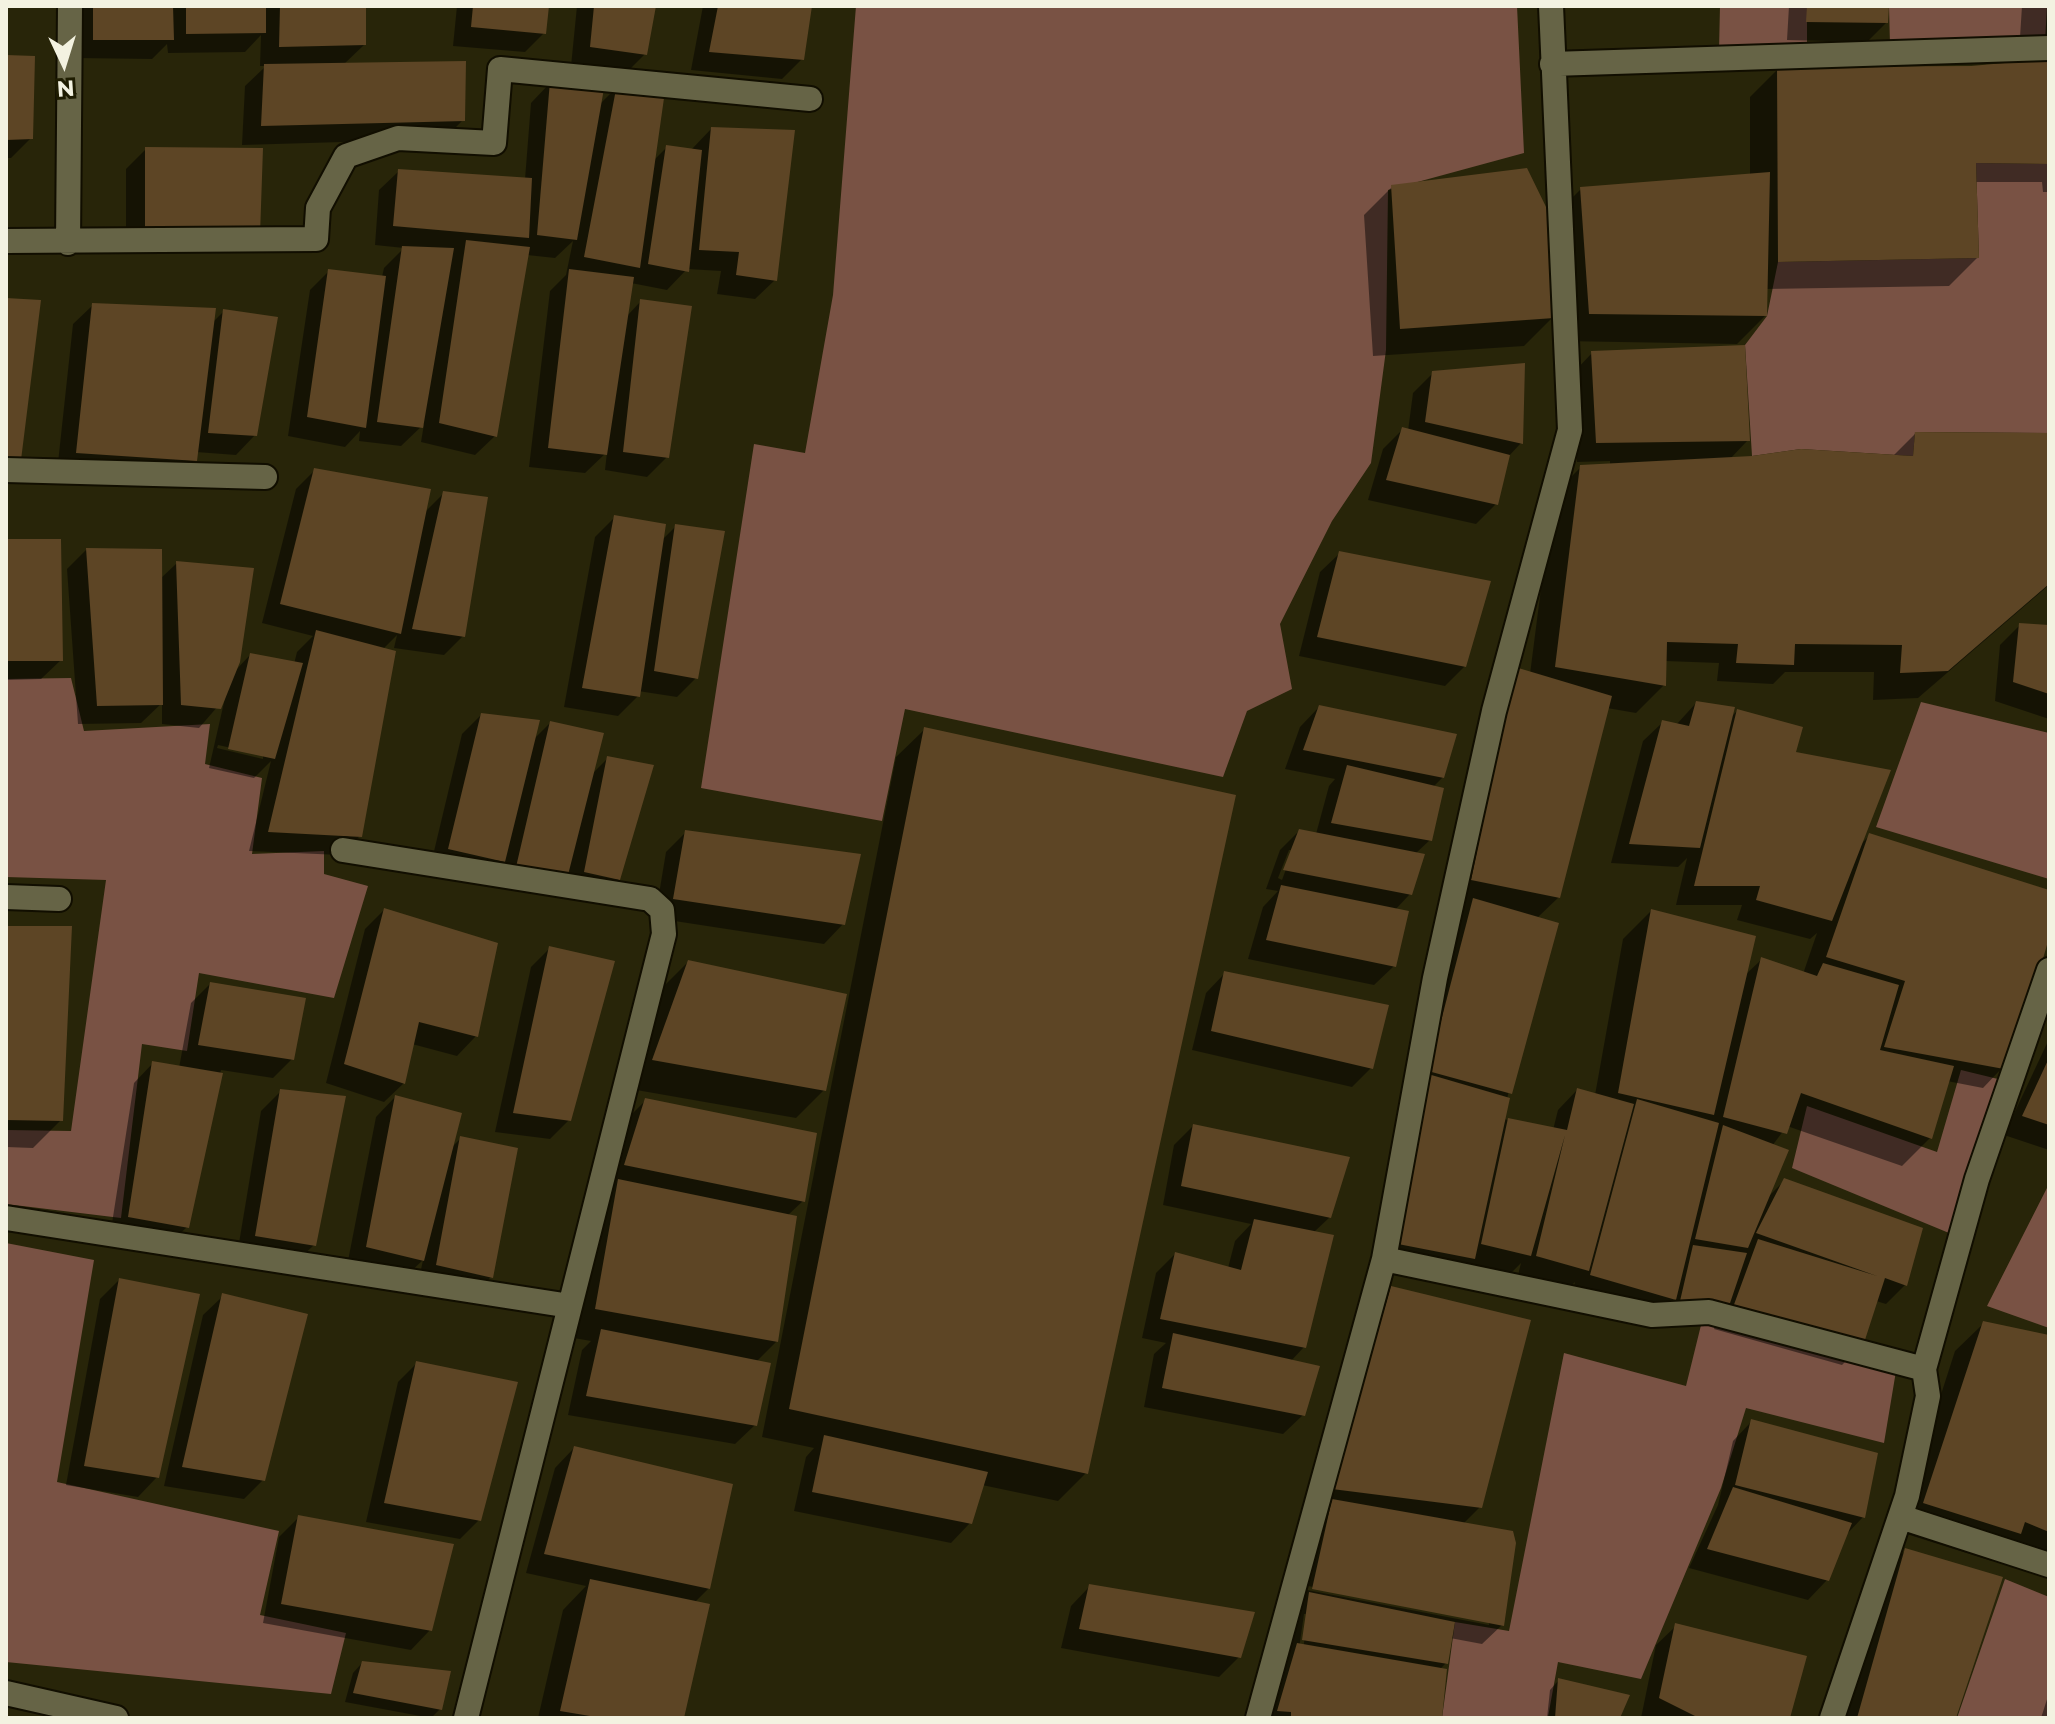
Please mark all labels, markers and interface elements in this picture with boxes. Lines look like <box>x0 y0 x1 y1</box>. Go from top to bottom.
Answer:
north arrow <box>24 24 104 104</box>
text: N <box>56 74 76 103</box>

